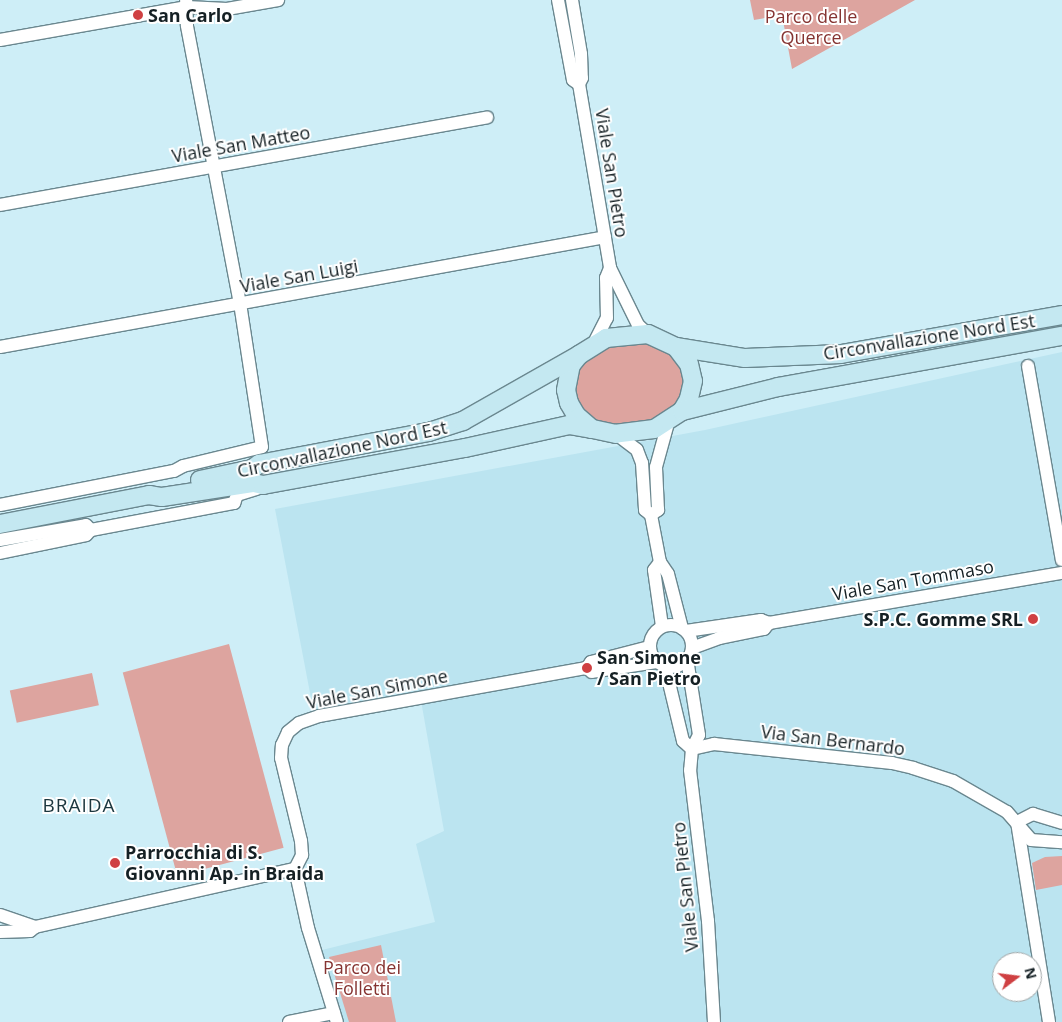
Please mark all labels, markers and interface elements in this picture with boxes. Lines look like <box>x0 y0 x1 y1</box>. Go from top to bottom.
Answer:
place label: San Carlo <box>148 4 232 26</box>
park label: Parco delle Querce <box>765 6 857 48</box>
marker: San Carlo <box>132 9 144 21</box>
street label: Viale San Pietro <box>591 107 633 239</box>
street label: Viale San Matteo <box>170 121 312 167</box>
street label: Viale San Luigi <box>238 255 360 297</box>
street label: Circonvallazione Nord Est <box>822 310 1036 364</box>
street label: Circonvallazione Nord Est <box>235 416 449 482</box>
street label: Viale San Tommaso <box>831 555 995 605</box>
place label: S.P.C. Gomme SRL <box>863 608 1023 630</box>
marker: S.P.C. Gomme SRL <box>1027 613 1039 625</box>
place label: San Simone / San Pietro <box>597 647 701 690</box>
marker: San Simone / San Pietro <box>581 662 593 674</box>
street label: Viale San Simone <box>305 665 449 713</box>
street label: Via San Bernardo <box>760 720 906 760</box>
district label: BRAIDA <box>42 795 116 817</box>
street label: Viale San Pietro <box>667 821 703 953</box>
place label: Parrocchia di S. Giovanni Ap. in Braida <box>125 842 324 884</box>
marker: Parrocchia di S. Giovanni Ap. in Braida <box>109 857 121 869</box>
north arrow <box>992 952 1042 1002</box>
park label: Parco dei Folletti <box>323 957 401 1000</box>
text: N <box>1020 965 1042 981</box>

